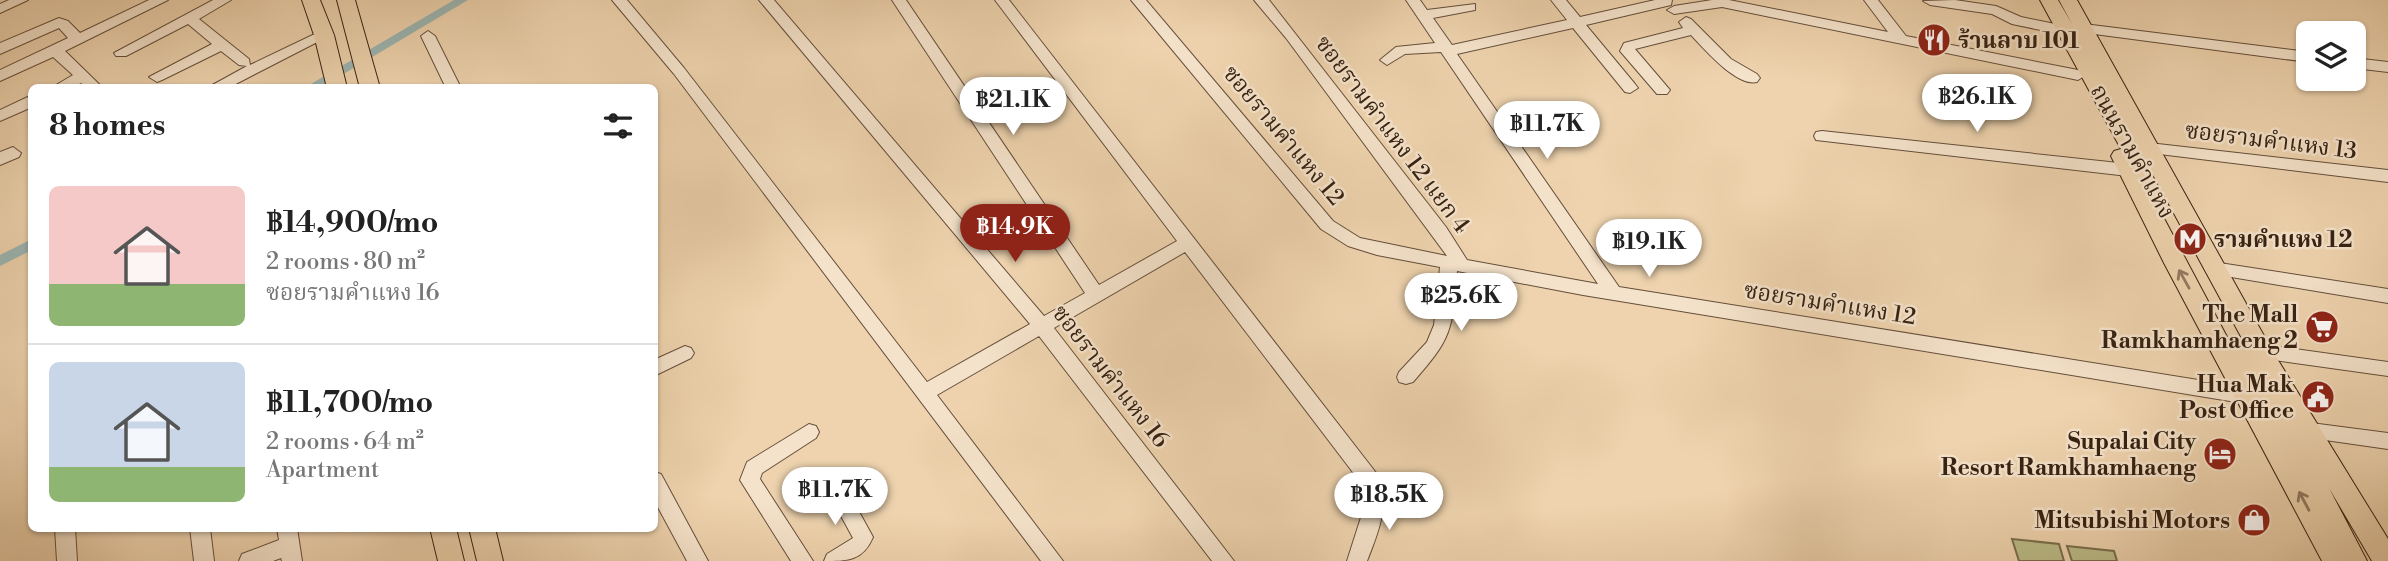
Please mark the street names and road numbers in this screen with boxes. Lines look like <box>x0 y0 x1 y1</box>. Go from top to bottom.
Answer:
street label: ซอยรามคำแหง 12 แยก 4 <box>1309 30 1476 239</box>
street label: ซอยรามคำแหง 12 <box>1217 60 1350 211</box>
street label: ถนนรามคำแหง <box>2084 80 2180 223</box>
street label: ซอยรามคำแหง 13 <box>2183 117 2358 165</box>
street label: ซอยรามคำแหง 12 <box>1742 277 1918 331</box>
street label: ซอยรามคำแหง 16 <box>1046 300 1175 454</box>

